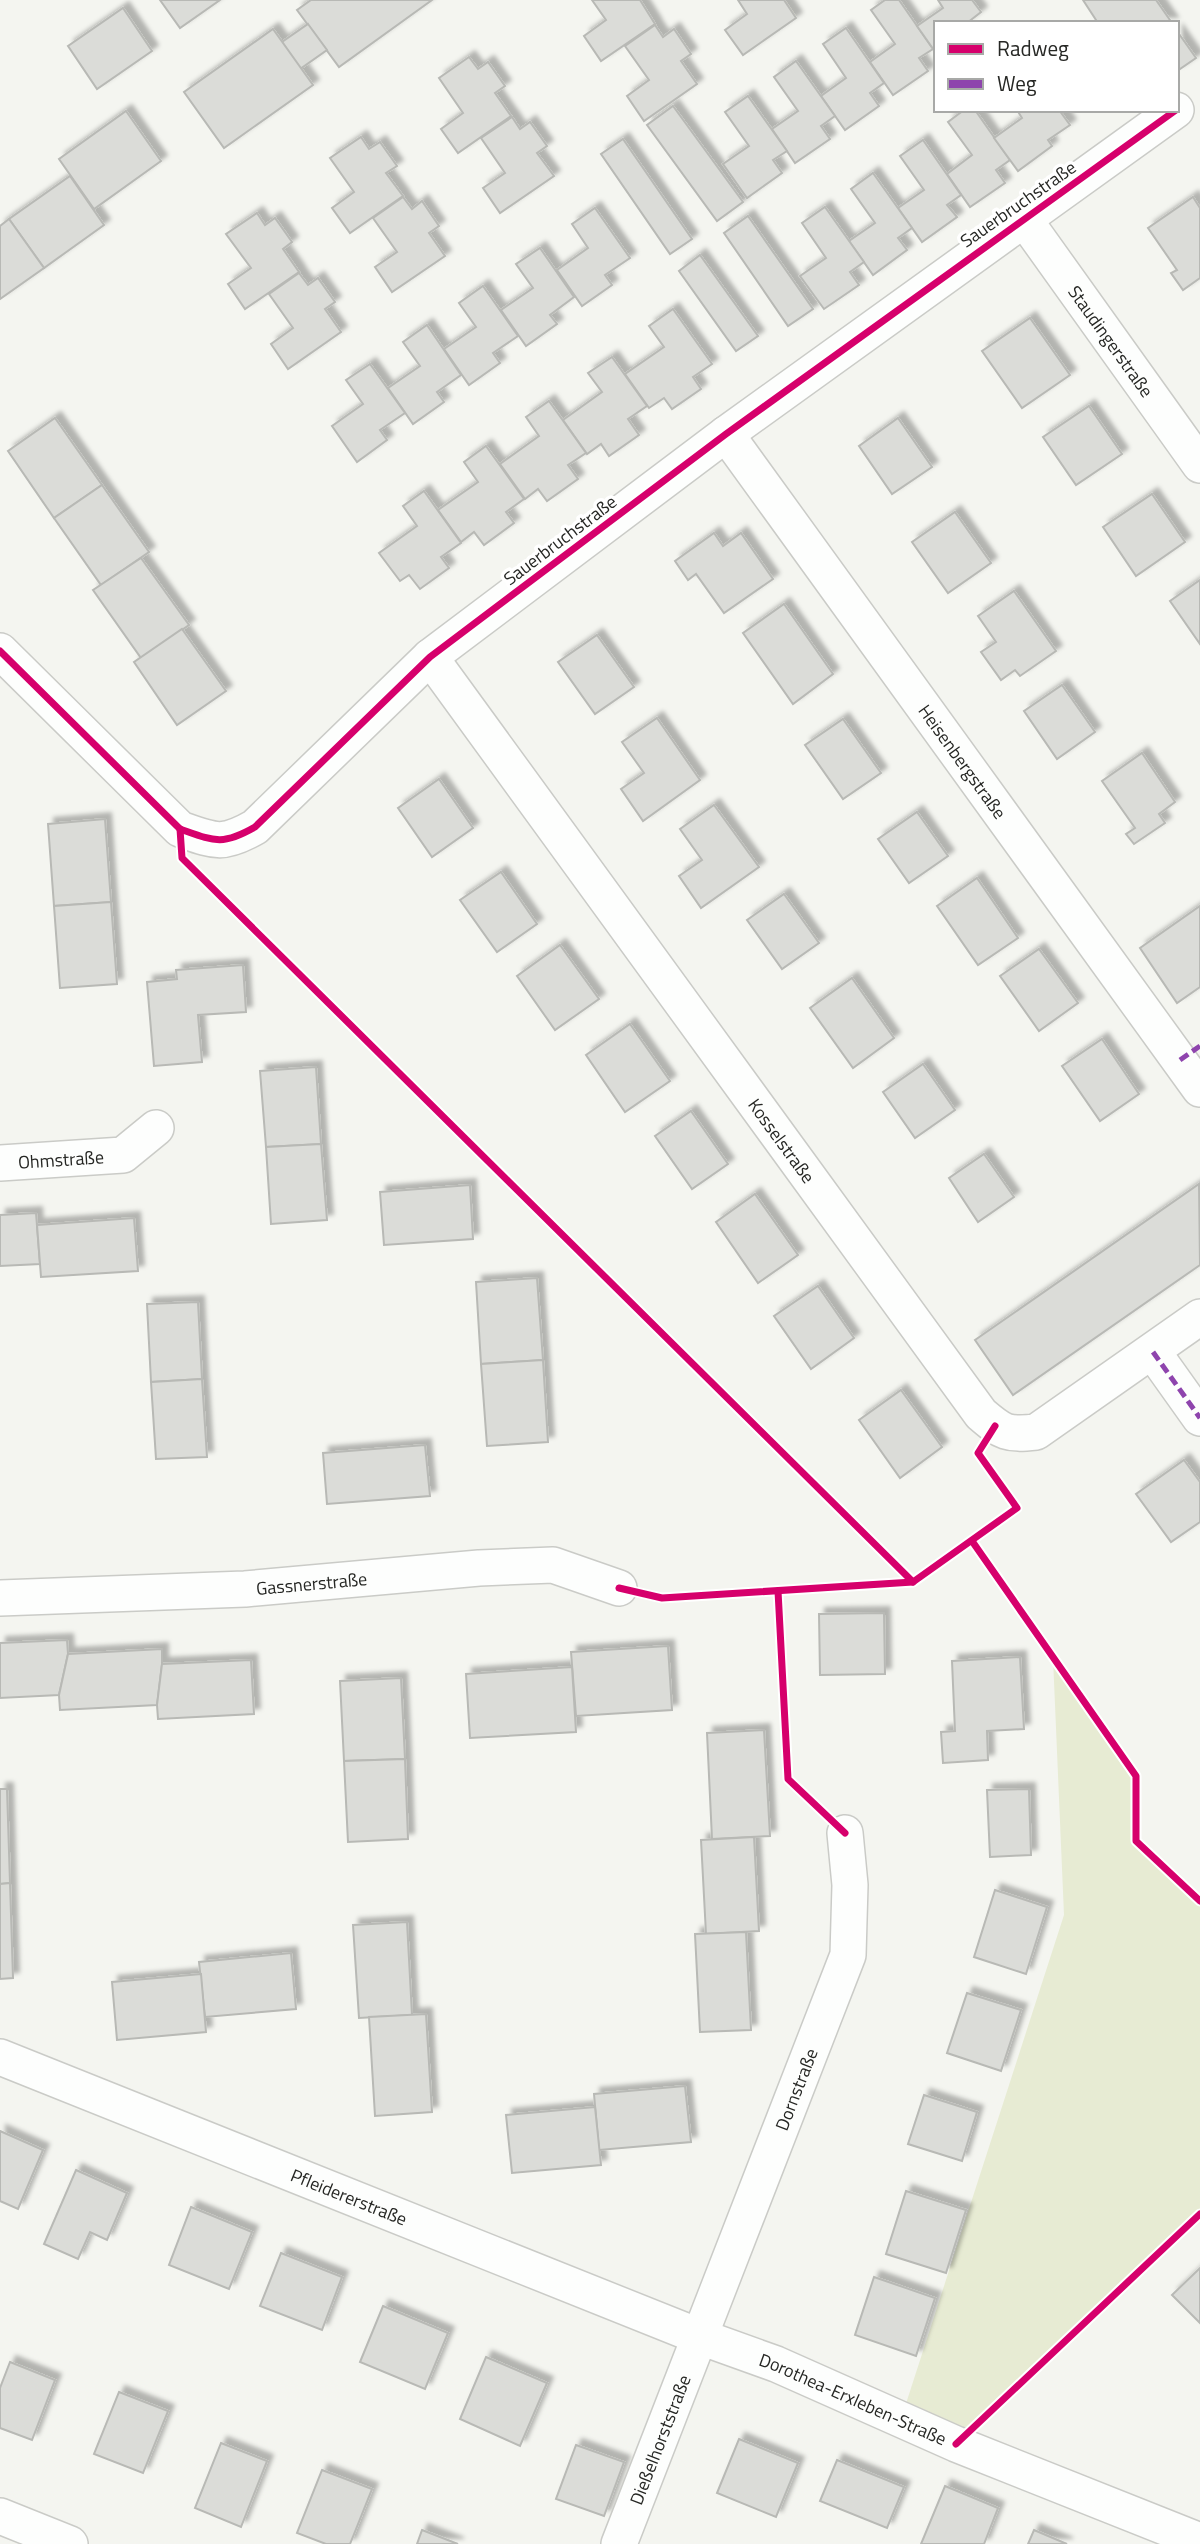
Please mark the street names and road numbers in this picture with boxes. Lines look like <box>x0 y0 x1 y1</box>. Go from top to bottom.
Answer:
street label: Sauerbruchstraße <box>955 154 1081 254</box>
street label: Staudingerstraße <box>1062 280 1161 402</box>
street label: Sauerbruchstraße <box>498 488 622 592</box>
street label: Heisenbergstraße <box>912 698 1014 824</box>
street label: Kosselstraße <box>742 1093 822 1188</box>
street label: Ohmstraße <box>17 1143 105 1175</box>
street label: Gassnerstraße <box>255 1565 368 1601</box>
street label: Dornstraße <box>768 2044 824 2134</box>
street label: Pfleidererstraße <box>287 2161 411 2232</box>
street label: Dorothea-Erxleben-Straße <box>756 2346 951 2452</box>
street label: Dießelhorststraße <box>622 2370 697 2509</box>

